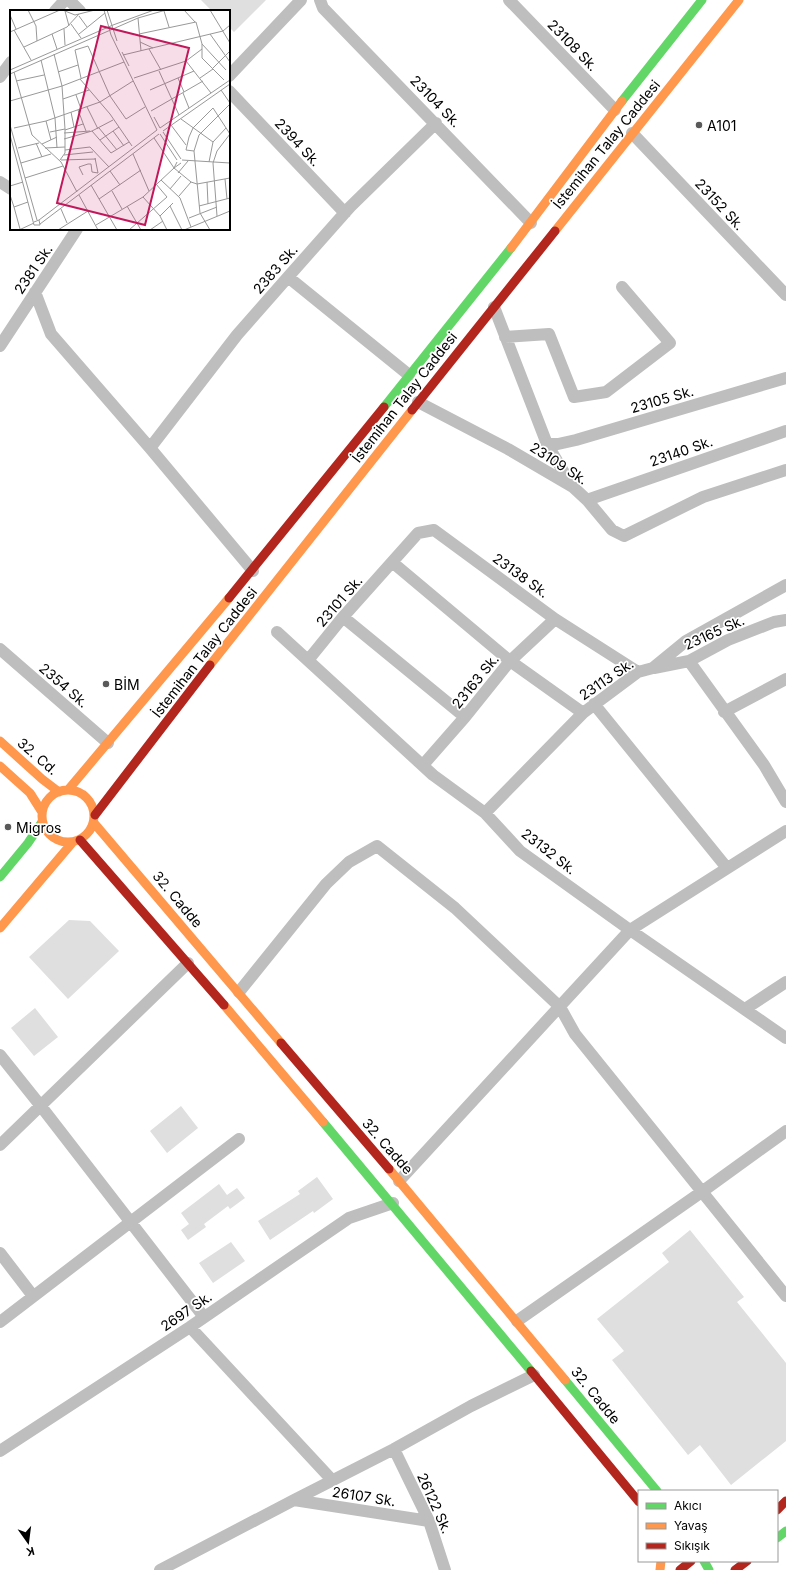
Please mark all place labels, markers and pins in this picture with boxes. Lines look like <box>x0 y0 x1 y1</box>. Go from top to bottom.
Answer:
place label: A101 <box>707 117 736 134</box>
marker: A101 <box>694 120 704 130</box>
place label: BİM <box>114 676 140 693</box>
marker: BİM <box>101 679 111 689</box>
place label: Migros <box>16 819 61 836</box>
marker: Migros <box>3 822 13 832</box>

